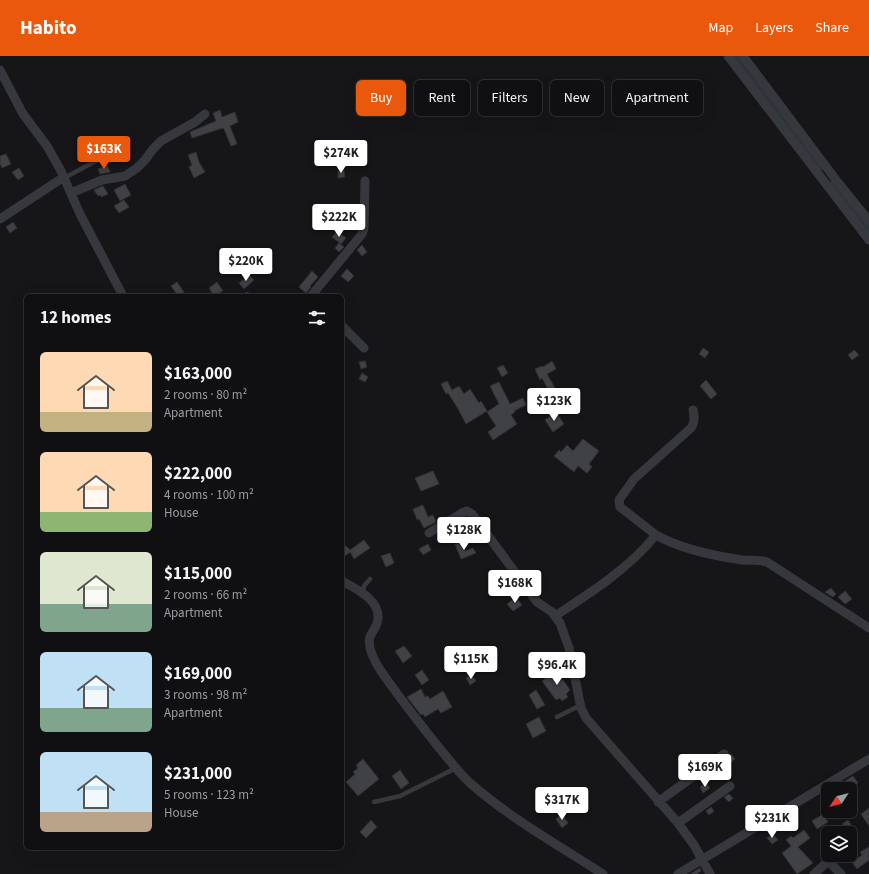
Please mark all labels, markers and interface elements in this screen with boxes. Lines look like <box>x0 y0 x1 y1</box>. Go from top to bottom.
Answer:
text: Habito <box>20 15 76 42</box>
text: Map <box>708 18 733 38</box>
text: Layers <box>755 18 793 38</box>
text: Share <box>815 18 849 38</box>
chip: Buy <box>356 80 406 116</box>
chip: Rent <box>414 80 470 116</box>
chip: Filters <box>478 80 542 116</box>
chip: New <box>550 80 604 116</box>
chip: Apartment <box>612 80 703 116</box>
pin: $163K <box>76 136 132 170</box>
text: $163K <box>86 140 122 158</box>
pin: $274K <box>313 140 369 174</box>
text: $274K <box>323 144 359 162</box>
pin: $222K <box>311 204 367 238</box>
text: $222K <box>321 208 357 226</box>
pin: $220K <box>218 248 274 282</box>
text: $220K <box>228 252 264 270</box>
text: 12 homes <box>40 306 111 330</box>
icon: filters <box>306 307 328 329</box>
text: $163,000 <box>164 362 232 386</box>
icon: home <box>72 368 120 416</box>
text: 2 rooms · 80 m² <box>164 386 247 404</box>
pin: $123K <box>526 388 582 422</box>
text: $123K <box>536 392 572 410</box>
text: Apartment <box>164 404 222 422</box>
text: $222,000 <box>164 462 232 486</box>
icon: home <box>72 468 120 516</box>
text: 4 rooms · 100 m² <box>164 486 254 504</box>
text: House <box>164 504 199 522</box>
pin: $128K <box>436 517 492 551</box>
text: $128K <box>446 521 482 539</box>
text: $115,000 <box>164 562 232 586</box>
icon: home <box>72 568 120 616</box>
pin: $168K <box>487 570 543 604</box>
text: $168K <box>497 574 533 592</box>
text: 2 rooms · 66 m² <box>164 586 247 604</box>
text: Apartment <box>164 604 222 622</box>
pin: $115K <box>443 646 499 680</box>
text: $115K <box>453 650 489 668</box>
pin: $96.4K <box>524 652 590 686</box>
text: $96.4K <box>537 656 577 674</box>
text: $169,000 <box>164 662 232 686</box>
icon: home <box>72 668 120 716</box>
text: 3 rooms · 98 m² <box>164 686 247 704</box>
text: Apartment <box>164 704 222 722</box>
pin: $169K <box>677 754 733 788</box>
text: $169K <box>687 758 723 776</box>
text: $231,000 <box>164 762 232 786</box>
icon: home <box>72 768 120 816</box>
north arrow <box>821 782 857 818</box>
map controls <box>821 782 857 862</box>
text: 5 rooms · 123 m² <box>164 786 254 804</box>
pin: $317K <box>534 787 590 821</box>
text: $317K <box>544 791 580 809</box>
text: House <box>164 804 199 822</box>
pin: $231K <box>744 805 800 839</box>
text: $231K <box>754 809 790 827</box>
button: layers <box>821 826 857 862</box>

